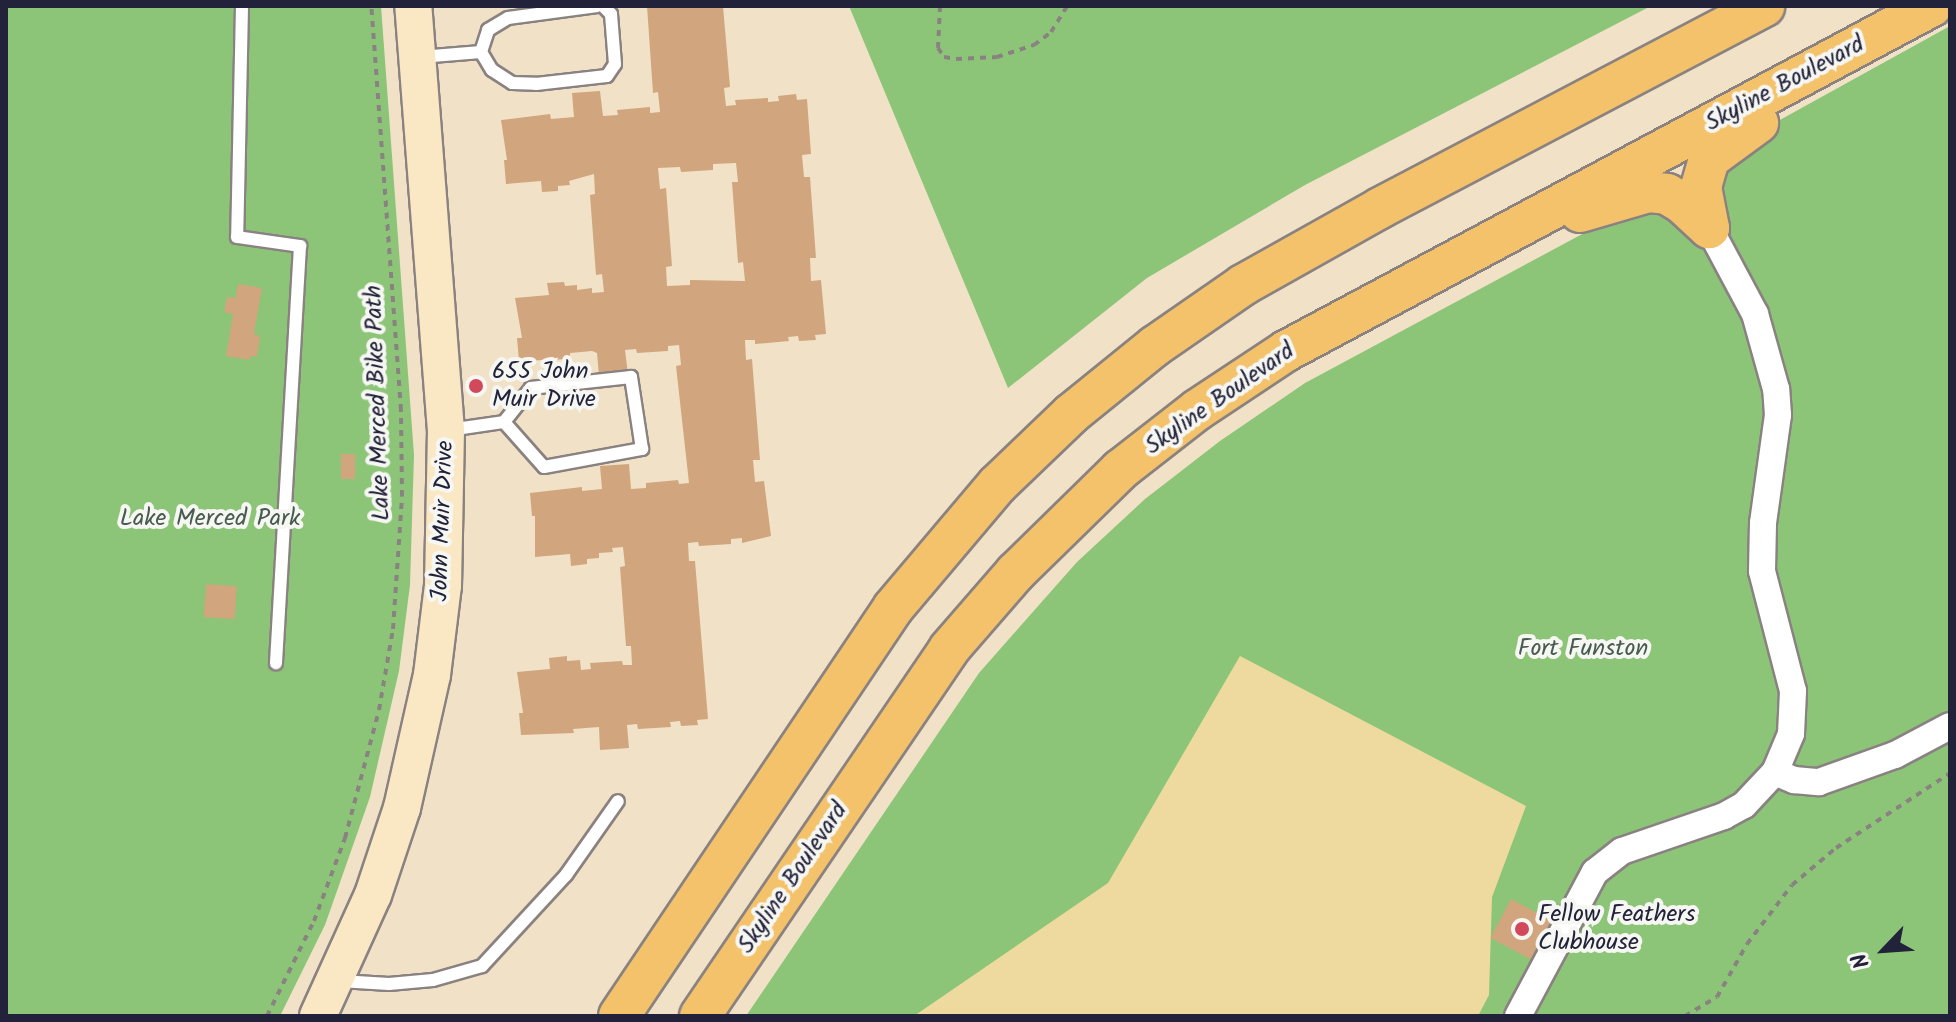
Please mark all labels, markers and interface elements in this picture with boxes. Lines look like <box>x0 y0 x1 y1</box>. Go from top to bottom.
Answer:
street label: Skyline Boulevard <box>1701 30 1869 138</box>
street label: Lake Merced Bike Path <box>359 285 397 521</box>
street label: Skyline Boulevard <box>1140 337 1300 461</box>
place label: 655 John Muir Drive <box>492 358 596 414</box>
marker: 655 John Muir Drive <box>467 377 485 395</box>
street label: John Muir Drive <box>426 440 460 602</box>
park label: Lake Merced Park <box>120 505 300 533</box>
park label: Fort Funston <box>1518 635 1648 663</box>
street label: Skyline Boulevard <box>732 797 854 959</box>
place label: Fellow Feathers Clubhouse <box>1538 901 1695 957</box>
north arrow <box>1844 910 1924 990</box>
marker: Fellow Feathers Clubhouse <box>1513 920 1531 938</box>
text: N <box>1843 947 1881 974</box>

